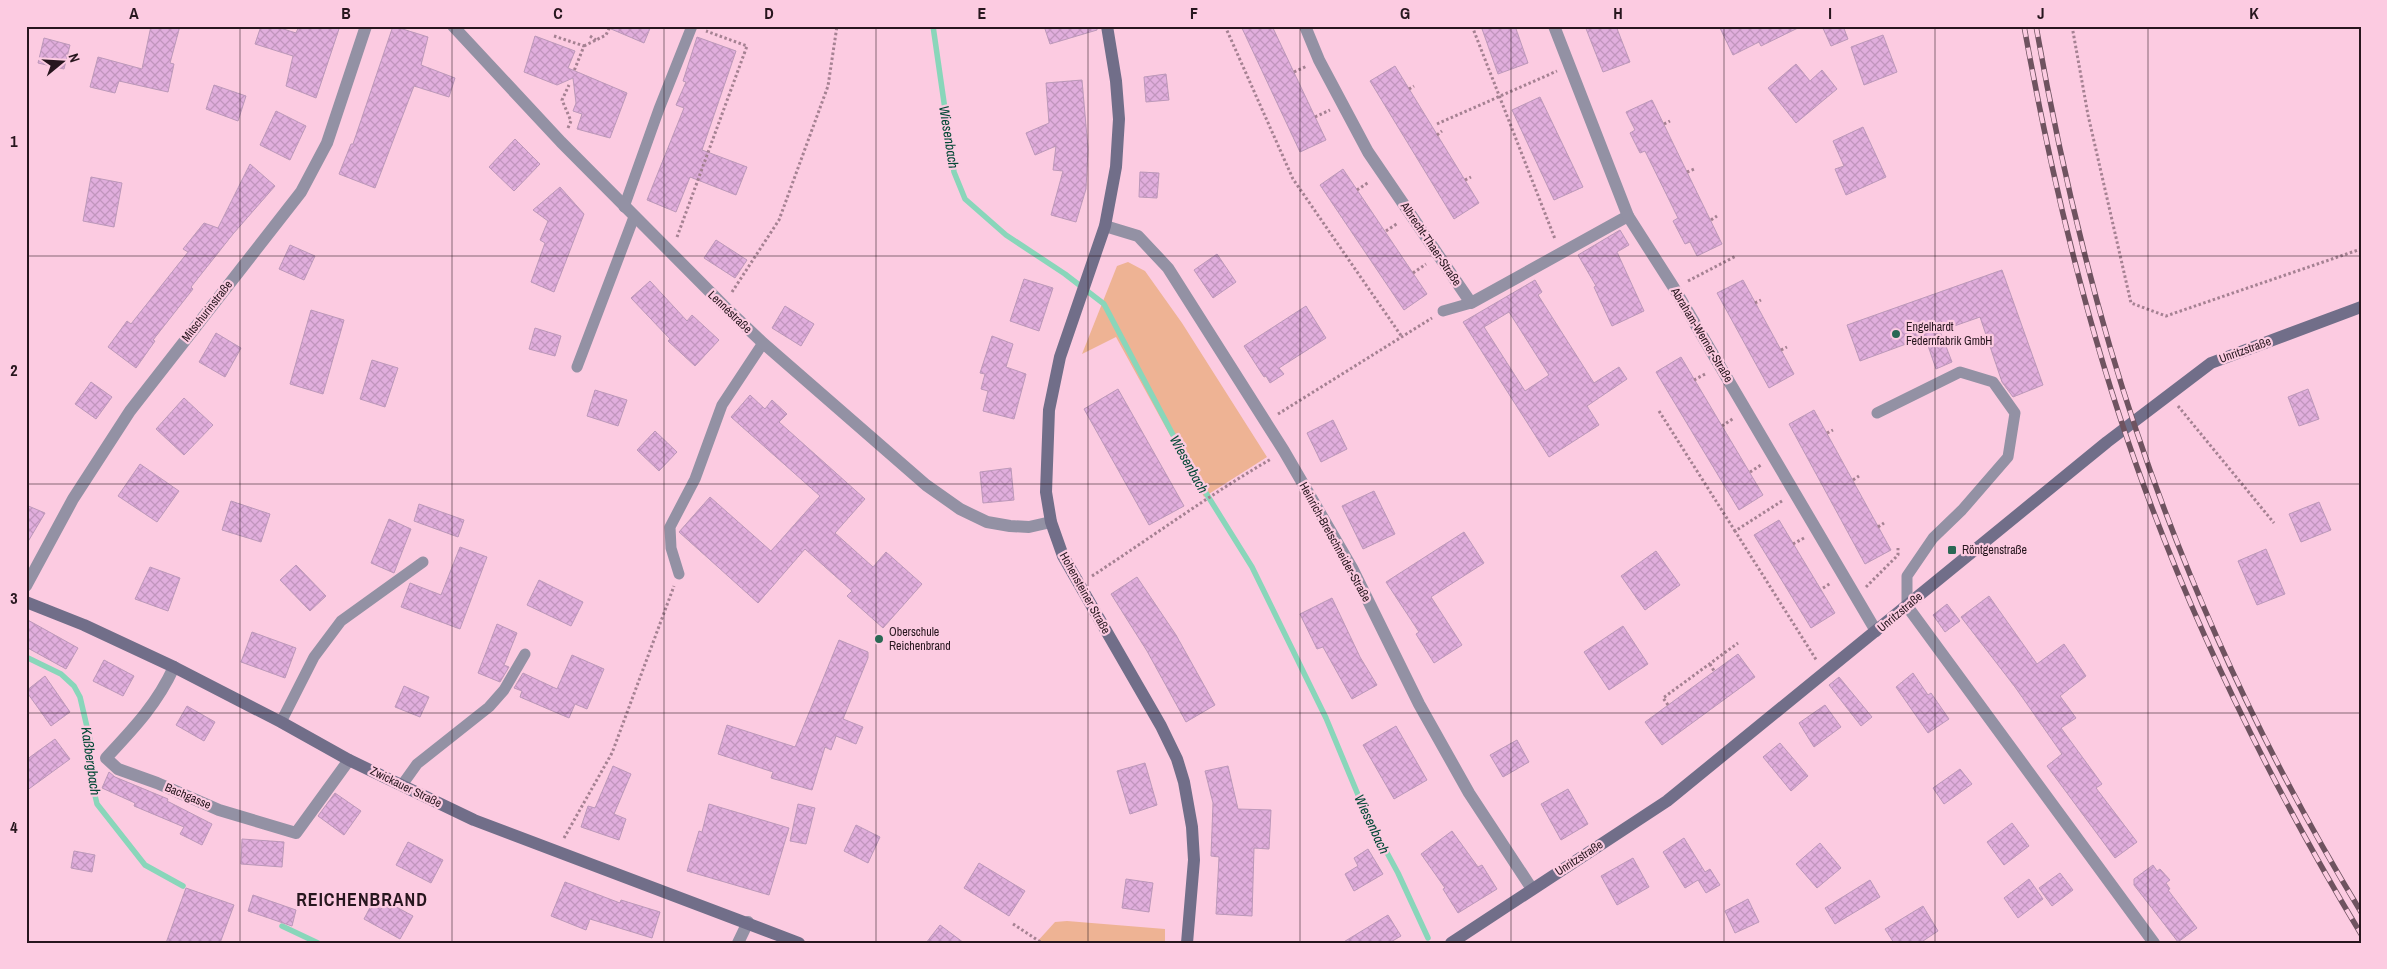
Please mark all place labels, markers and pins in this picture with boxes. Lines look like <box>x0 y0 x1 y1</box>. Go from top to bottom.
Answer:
place label: Engelhardt Federnfabrik GmbH <box>1906 319 1992 349</box>
marker: Engelhardt Federnfabrik GmbH <box>1890 328 1902 340</box>
place label: Röntgenstraße <box>1962 542 2027 558</box>
marker: Röntgenstraße <box>1946 544 1958 556</box>
place label: Oberschule Reichenbrand <box>889 624 951 654</box>
marker: Oberschule Reichenbrand <box>873 633 885 645</box>

